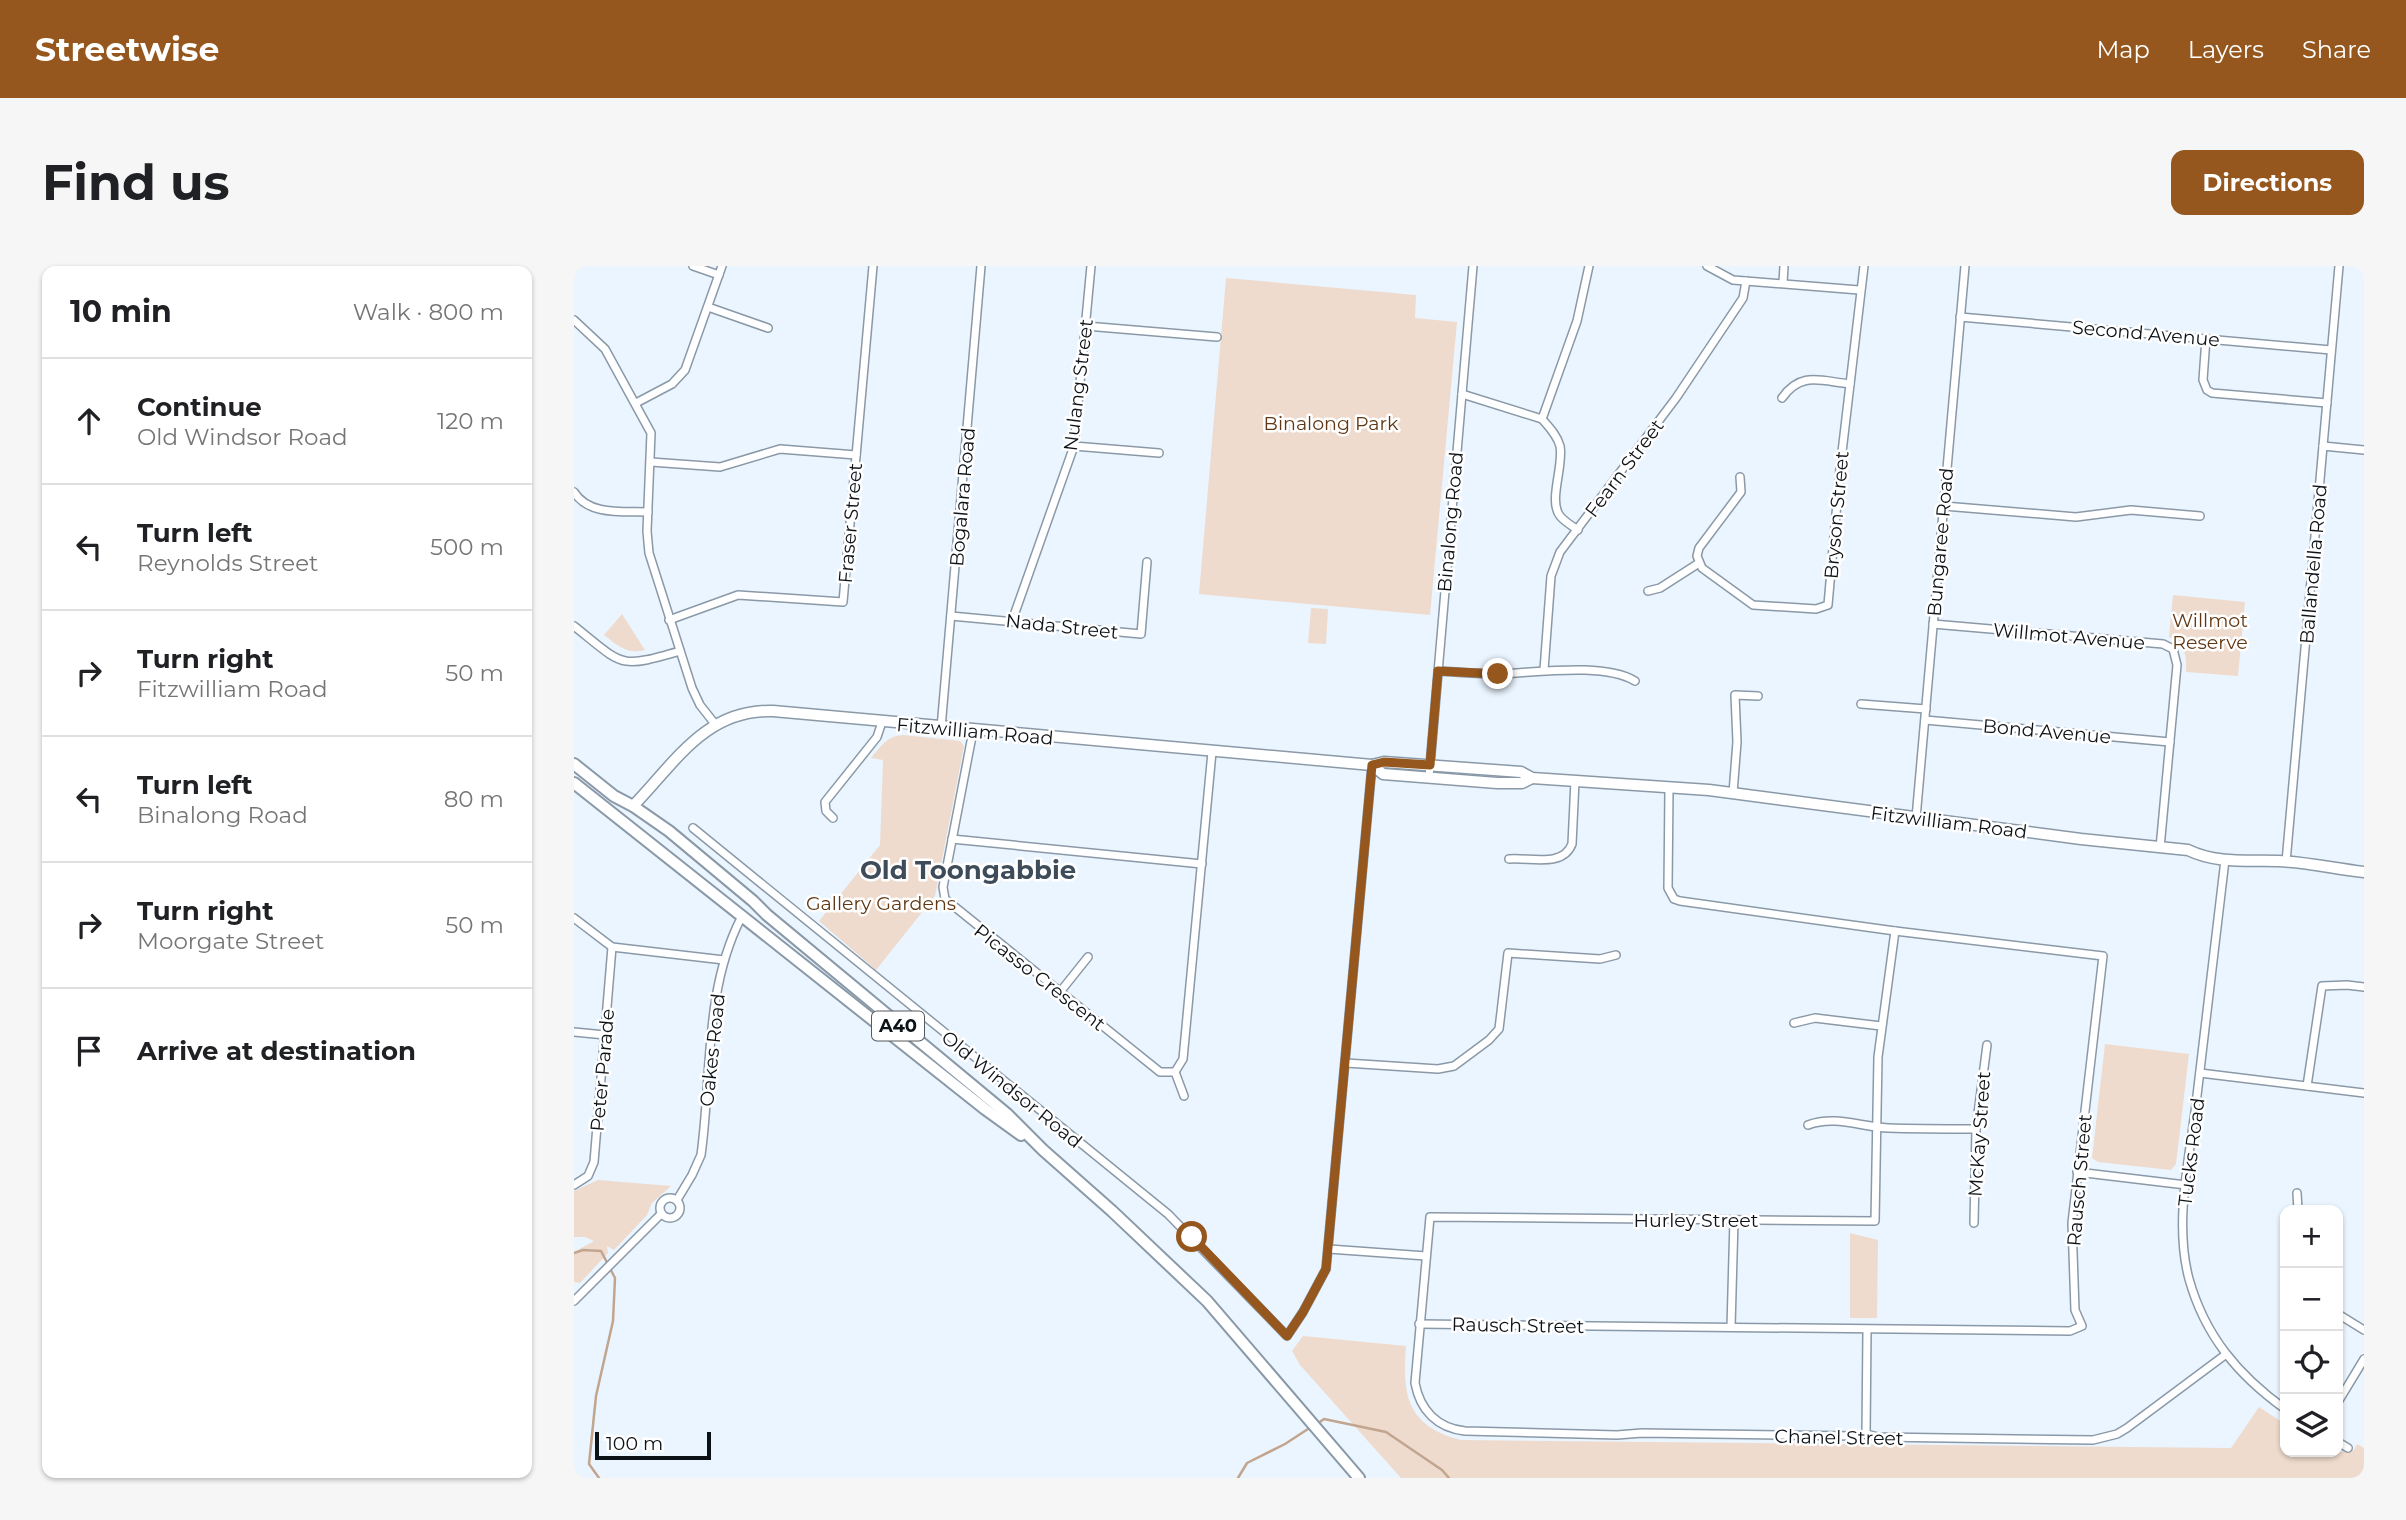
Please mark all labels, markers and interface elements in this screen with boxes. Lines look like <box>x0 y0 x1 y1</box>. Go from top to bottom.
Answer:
text: Streetwise <box>35 29 219 69</box>
text: Map <box>2096 35 2150 64</box>
text: Layers <box>2188 35 2264 64</box>
text: Share <box>2302 35 2371 64</box>
button: Directions <box>2171 150 2364 215</box>
text: Find us <box>42 153 230 212</box>
text: 10 min <box>70 293 172 330</box>
text: Walk · 800 m <box>353 298 504 326</box>
street label: Second Avenue <box>2071 316 2221 351</box>
street label: Nulang Street <box>1059 317 1098 452</box>
text: Continue <box>137 391 262 423</box>
icon: ahead <box>70 402 108 440</box>
text: 120 m <box>437 407 504 435</box>
park label: Binalong Park <box>1264 412 1399 435</box>
street label: Fearn Street <box>1580 415 1669 522</box>
text: Old Windsor Road <box>137 423 348 451</box>
street label: Bogalara Road <box>945 427 980 568</box>
street label: Bryson Street <box>1819 450 1854 580</box>
street label: Binalong Road <box>1433 451 1468 593</box>
street label: Fraser Street <box>834 462 867 584</box>
street label: Bungaree Road <box>1923 467 1958 617</box>
street label: Ballandella Road <box>2295 483 2332 645</box>
text: Turn left <box>137 517 253 549</box>
icon: left <box>70 528 108 566</box>
text: 500 m <box>430 533 504 561</box>
text: Reynolds Street <box>137 549 318 577</box>
street label: Nada Street <box>1004 609 1120 644</box>
park label: Willmot Reserve <box>2172 609 2248 654</box>
street label: Willmot Avenue <box>1992 618 2146 655</box>
text: Turn right <box>137 643 273 675</box>
icon: right <box>70 654 108 692</box>
route end <box>1482 658 1513 689</box>
text: 50 m <box>445 659 504 687</box>
text: Fitzwilliam Road <box>137 675 328 703</box>
street label: Fitzwilliam Road <box>896 713 1054 750</box>
street label: Bond Avenue <box>1982 714 2112 749</box>
text: Turn left <box>137 769 253 801</box>
icon: left <box>70 780 108 818</box>
text: 80 m <box>444 785 504 813</box>
text: Binalong Road <box>137 801 308 829</box>
street label: Fitzwilliam Road <box>1869 801 2028 844</box>
district label: Old Toongabbie <box>860 854 1076 886</box>
park label: Gallery Gardens <box>806 892 956 915</box>
text: Turn right <box>137 895 273 927</box>
icon: right <box>70 906 108 944</box>
text: 50 m <box>445 911 504 939</box>
street label: Picasso Crescent <box>969 919 1110 1036</box>
text: Moorgate Street <box>137 927 324 955</box>
street label: Oakes Road <box>695 992 730 1108</box>
street label: Peter Parade <box>586 1008 619 1132</box>
road number: A40 <box>872 1012 924 1040</box>
street label: Old Windsor Road <box>937 1026 1087 1153</box>
icon: arrive <box>70 1032 108 1070</box>
text: Arrive at destination <box>137 1035 416 1067</box>
street label: McKay Street <box>1964 1070 1995 1198</box>
street label: Tucks Road <box>2173 1097 2210 1208</box>
street label: Rausch Street <box>2062 1113 2097 1247</box>
map controls <box>2280 1205 2343 1457</box>
button: + <box>2280 1205 2343 1268</box>
street label: Hurley Street <box>1634 1209 1759 1232</box>
route start <box>1176 1221 1207 1252</box>
button: − <box>2280 1268 2343 1331</box>
street label: Rausch Street <box>1451 1313 1585 1338</box>
button: locate <box>2280 1331 2343 1394</box>
button: layers <box>2280 1394 2343 1457</box>
street label: Chanel Street <box>1774 1425 1904 1450</box>
scale bar <box>595 1429 710 1461</box>
text: 100 m <box>606 1432 663 1455</box>

